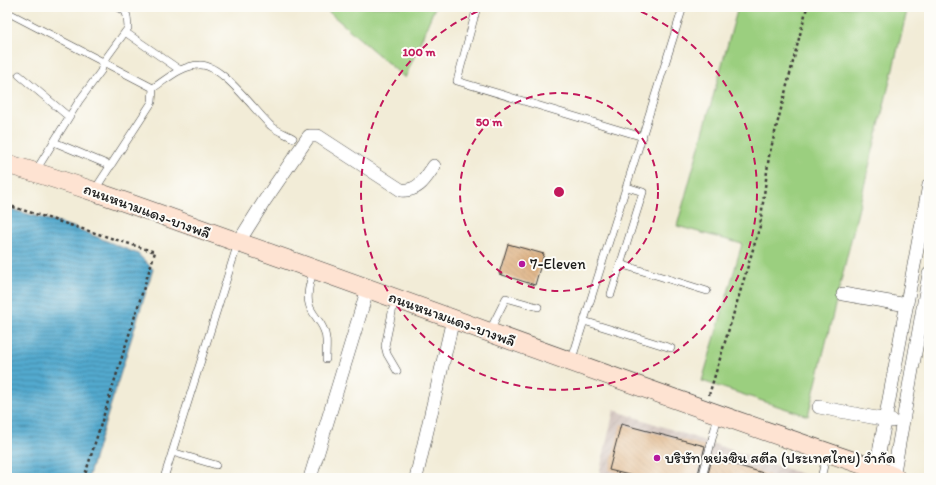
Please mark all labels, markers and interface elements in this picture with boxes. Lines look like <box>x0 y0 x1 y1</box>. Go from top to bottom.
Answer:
text: 100 m <box>402 45 436 59</box>
text: 50 m <box>476 115 503 129</box>
street label: ถนนหนามแดง-บางพลี <box>81 180 213 242</box>
centre of rings <box>552 185 566 199</box>
place label: 7-Eleven <box>530 255 586 273</box>
marker: 7-Eleven <box>517 259 527 269</box>
street label: ถนนหนามแดง-บางพลี <box>386 288 518 350</box>
place label: บริษัท หย่งซิน สตีล (ประเทศไทย) จํากัด <box>665 449 896 467</box>
marker: บริษัท หย่งซิน สตีล (ประเทศไทย) จํากัด <box>652 453 662 463</box>

